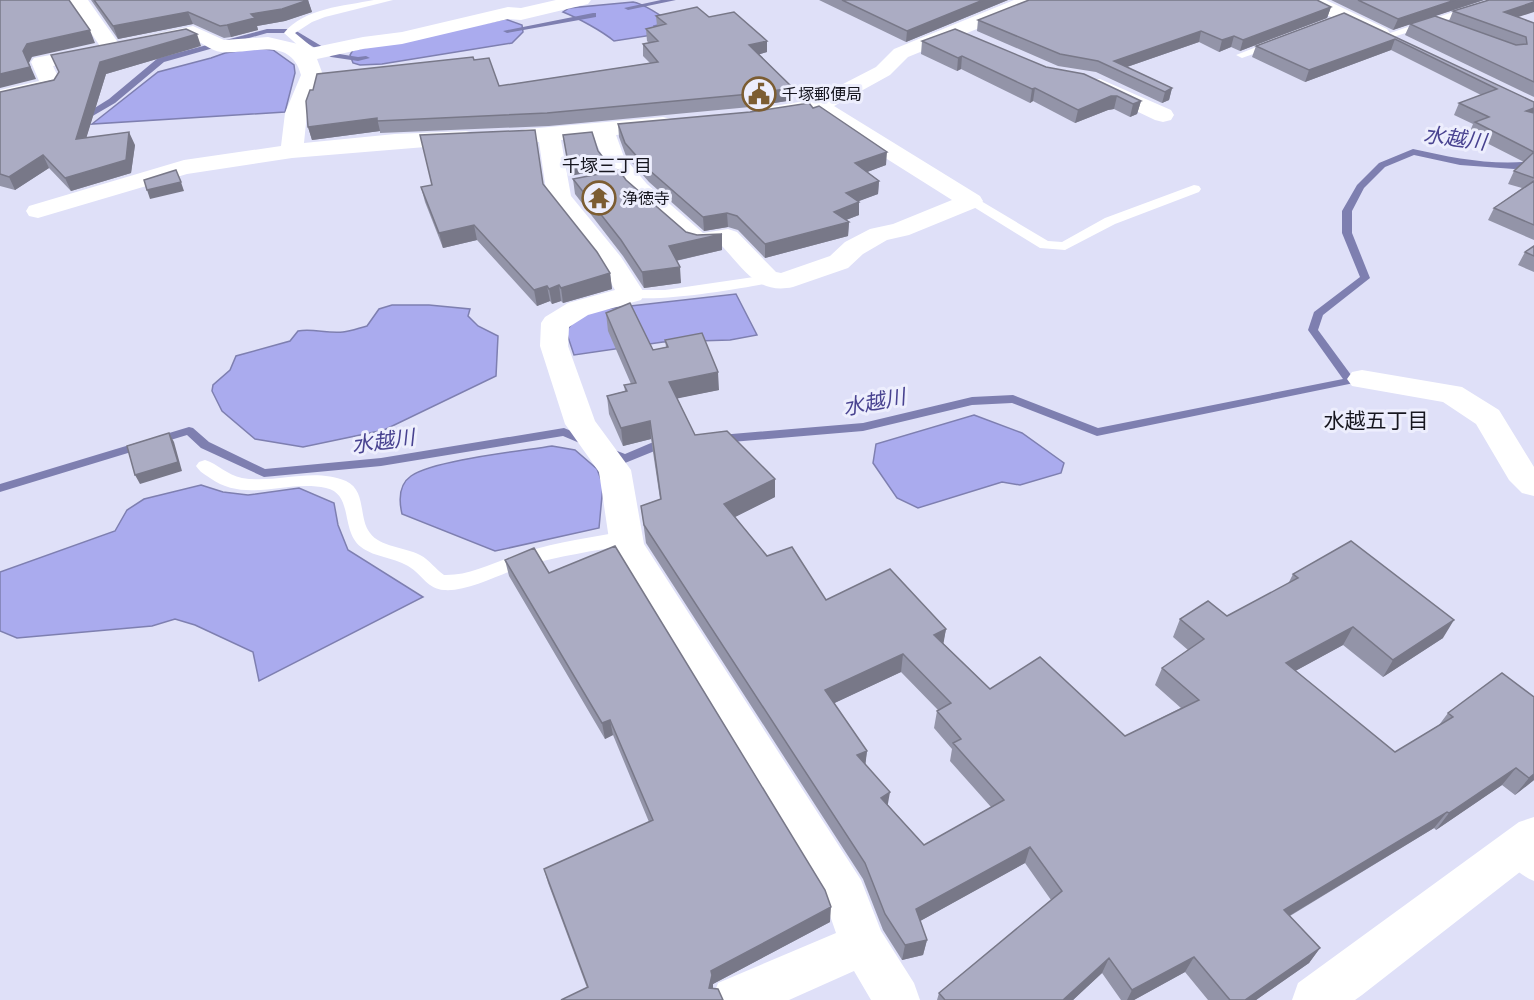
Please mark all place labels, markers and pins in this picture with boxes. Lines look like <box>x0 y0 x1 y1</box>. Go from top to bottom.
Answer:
public building icon: 千塚郵便局 <box>741 76 777 112</box>
place label: 千塚郵便局 <box>782 85 862 104</box>
temple icon: 浄徳寺 <box>581 180 617 216</box>
place label: 浄徳寺 <box>622 189 670 208</box>

